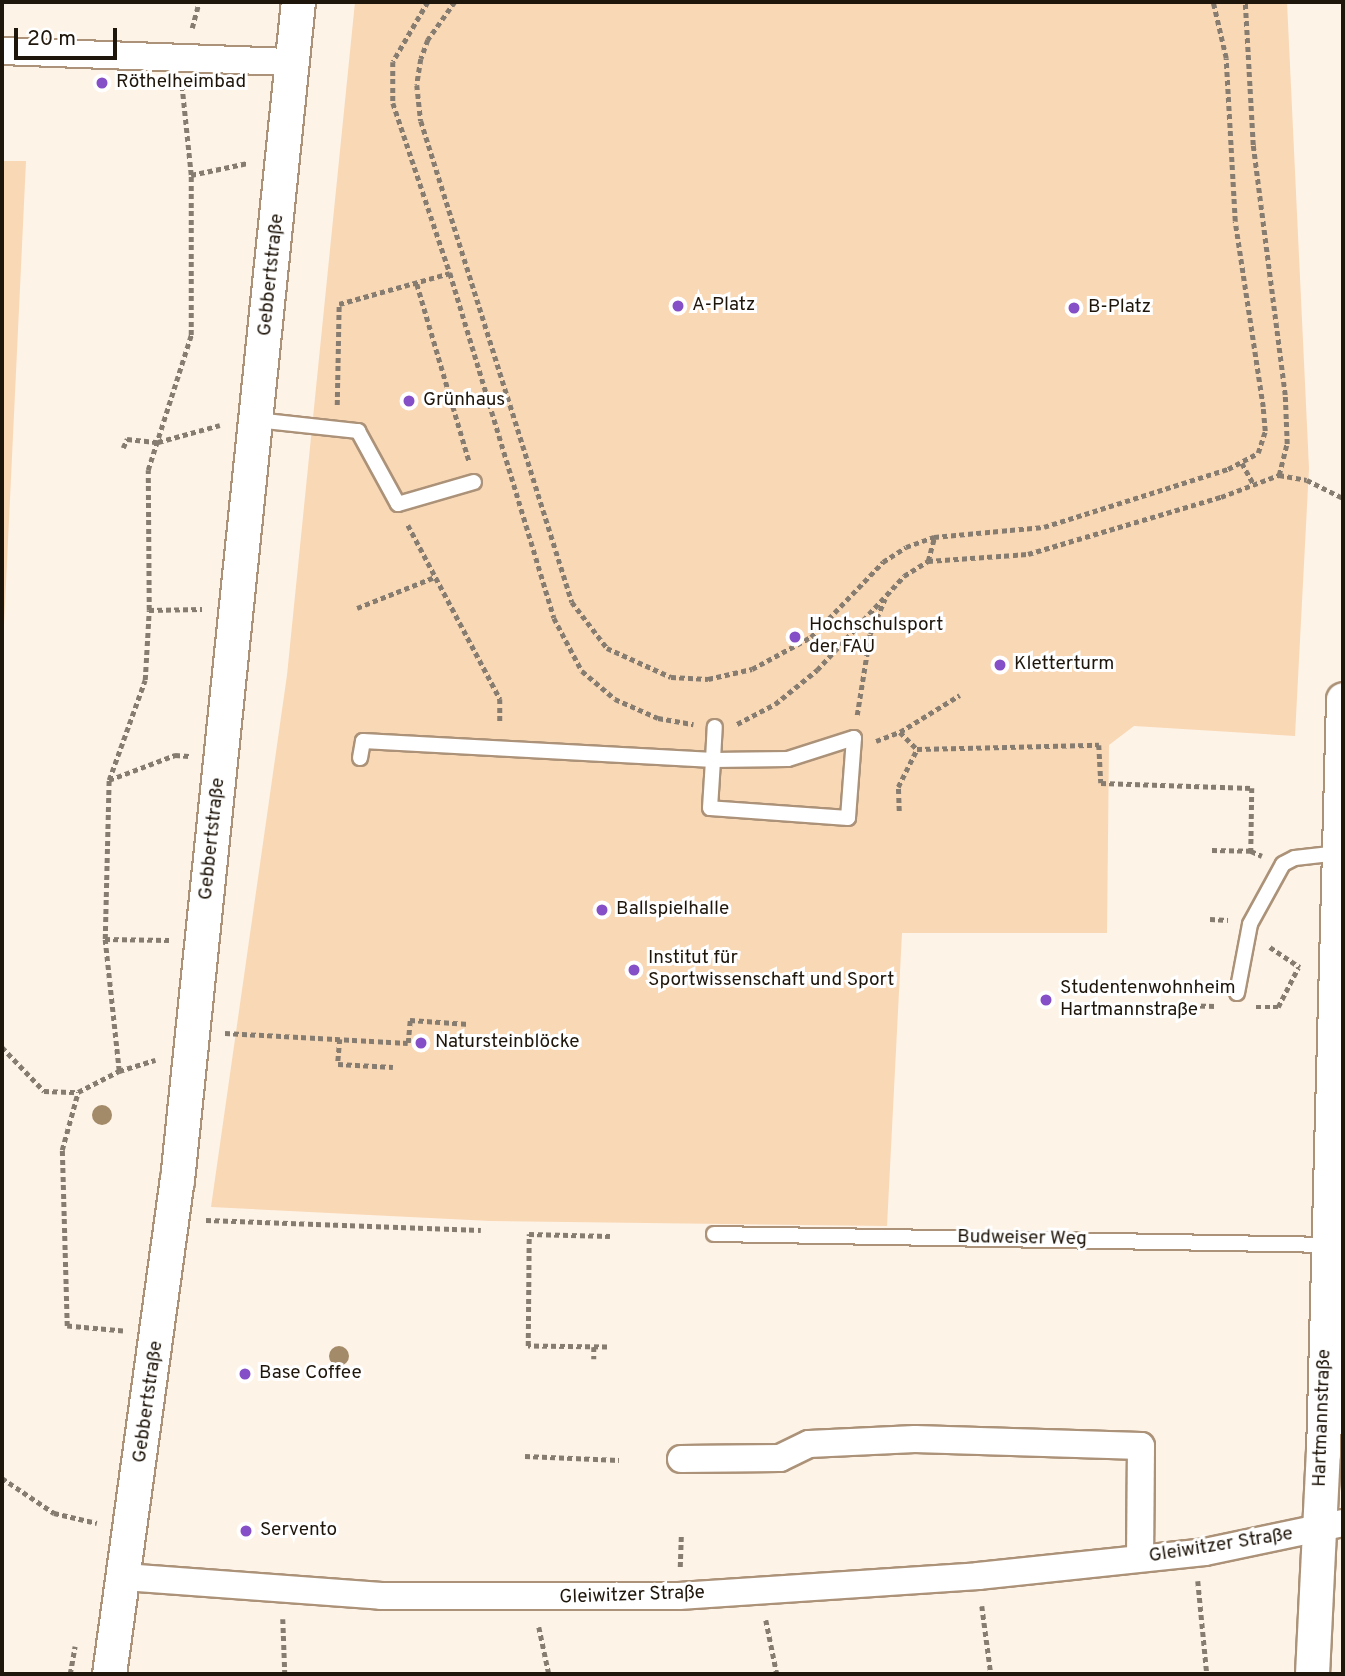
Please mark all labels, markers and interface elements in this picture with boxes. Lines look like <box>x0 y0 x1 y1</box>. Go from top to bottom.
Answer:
scale bar <box>18 14 121 58</box>
text: 20 m <box>27 26 76 53</box>
place label: Röthelheimbad <box>116 72 246 94</box>
marker: Röthelheimbad <box>94 75 110 91</box>
street label: Gebbertstraße <box>254 213 290 337</box>
place label: A-Platz <box>692 295 755 317</box>
place label: B-Platz <box>1088 297 1151 319</box>
marker: A-Platz <box>670 298 686 314</box>
marker: B-Platz <box>1066 300 1082 316</box>
place label: Grünhaus <box>423 390 505 412</box>
marker: Grünhaus <box>401 393 417 409</box>
place label: Hochschulsport der FAU <box>809 615 943 659</box>
marker: Hochschulsport der FAU <box>787 629 803 645</box>
place label: Kletterturm <box>1014 654 1114 676</box>
marker: Kletterturm <box>992 657 1008 673</box>
street label: Gebbertstraße <box>195 777 231 901</box>
place label: Ballspielhalle <box>616 899 729 921</box>
marker: Ballspielhalle <box>594 902 610 918</box>
place label: Institut für Sportwissenschaft und Sport <box>648 948 894 992</box>
marker: Institut für Sportwissenschaft und Sport <box>626 962 642 978</box>
place label: Studentenwohnheim Hartmannstraße <box>1060 978 1236 1022</box>
marker: Studentenwohnheim Hartmannstraße <box>1038 992 1054 1008</box>
place label: Natursteinblöcke <box>435 1032 580 1054</box>
marker: Natursteinblöcke <box>413 1035 429 1051</box>
street label: Budweiser Weg <box>957 1226 1087 1252</box>
street label: Gebbertstraße <box>129 1340 169 1464</box>
street label: Hartmannstraße <box>1309 1349 1337 1487</box>
place label: Base Coffee <box>259 1363 362 1385</box>
marker: Base Coffee <box>237 1366 253 1382</box>
place label: Servento <box>260 1520 337 1542</box>
marker: Servento <box>238 1523 254 1539</box>
street label: Gleiwitzer Straße <box>1147 1523 1295 1569</box>
street label: Gleiwitzer Straße <box>559 1582 705 1610</box>

